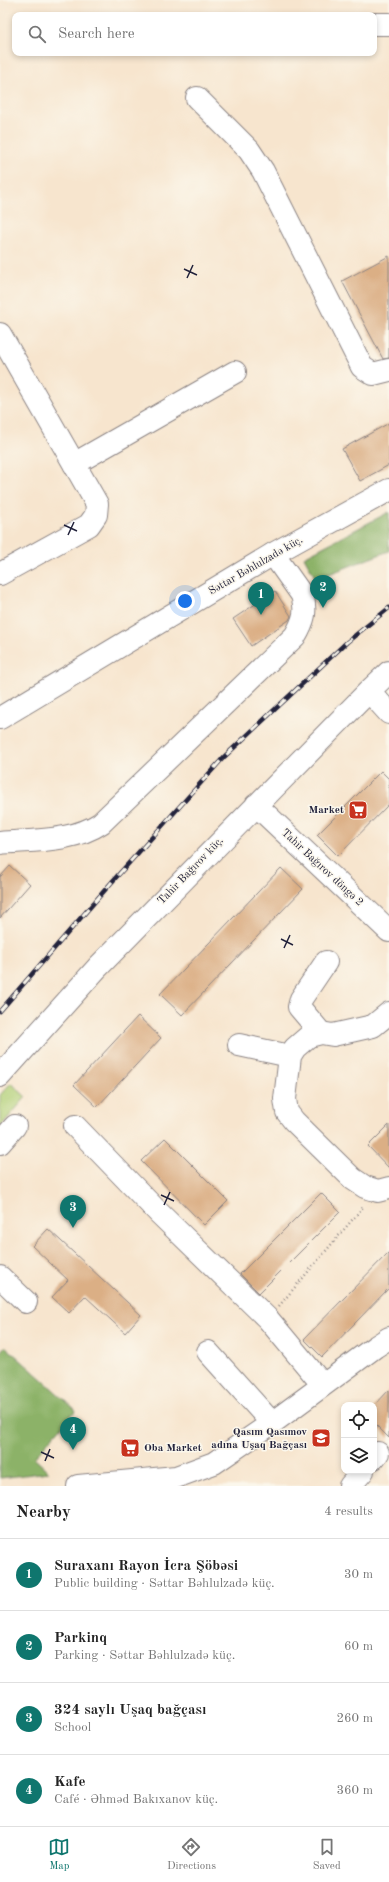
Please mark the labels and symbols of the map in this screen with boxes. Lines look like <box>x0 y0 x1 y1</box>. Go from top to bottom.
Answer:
street label: Səttar Bəhlulzadə küç. <box>207 535 305 597</box>
pin: 2 <box>310 575 336 608</box>
pin: 1 <box>248 582 274 615</box>
your location <box>175 591 195 611</box>
supermarket icon: Market <box>347 799 369 821</box>
place label: Market <box>308 805 344 816</box>
street label: Tahir Bağırov döngə 2 <box>279 827 365 909</box>
street label: Tahir Bağırov küç. <box>156 835 226 907</box>
pin: 3 <box>60 1195 86 1228</box>
pin: 4 <box>60 1417 86 1450</box>
place label: Qasım Qasımov adına Uşaq Bağçası <box>211 1427 307 1451</box>
school or university icon: Qasım Qasımov adına Uşaq Bağçası <box>310 1427 332 1449</box>
supermarket icon: Oba Market <box>119 1437 141 1459</box>
place label: Oba Market <box>144 1443 202 1454</box>

